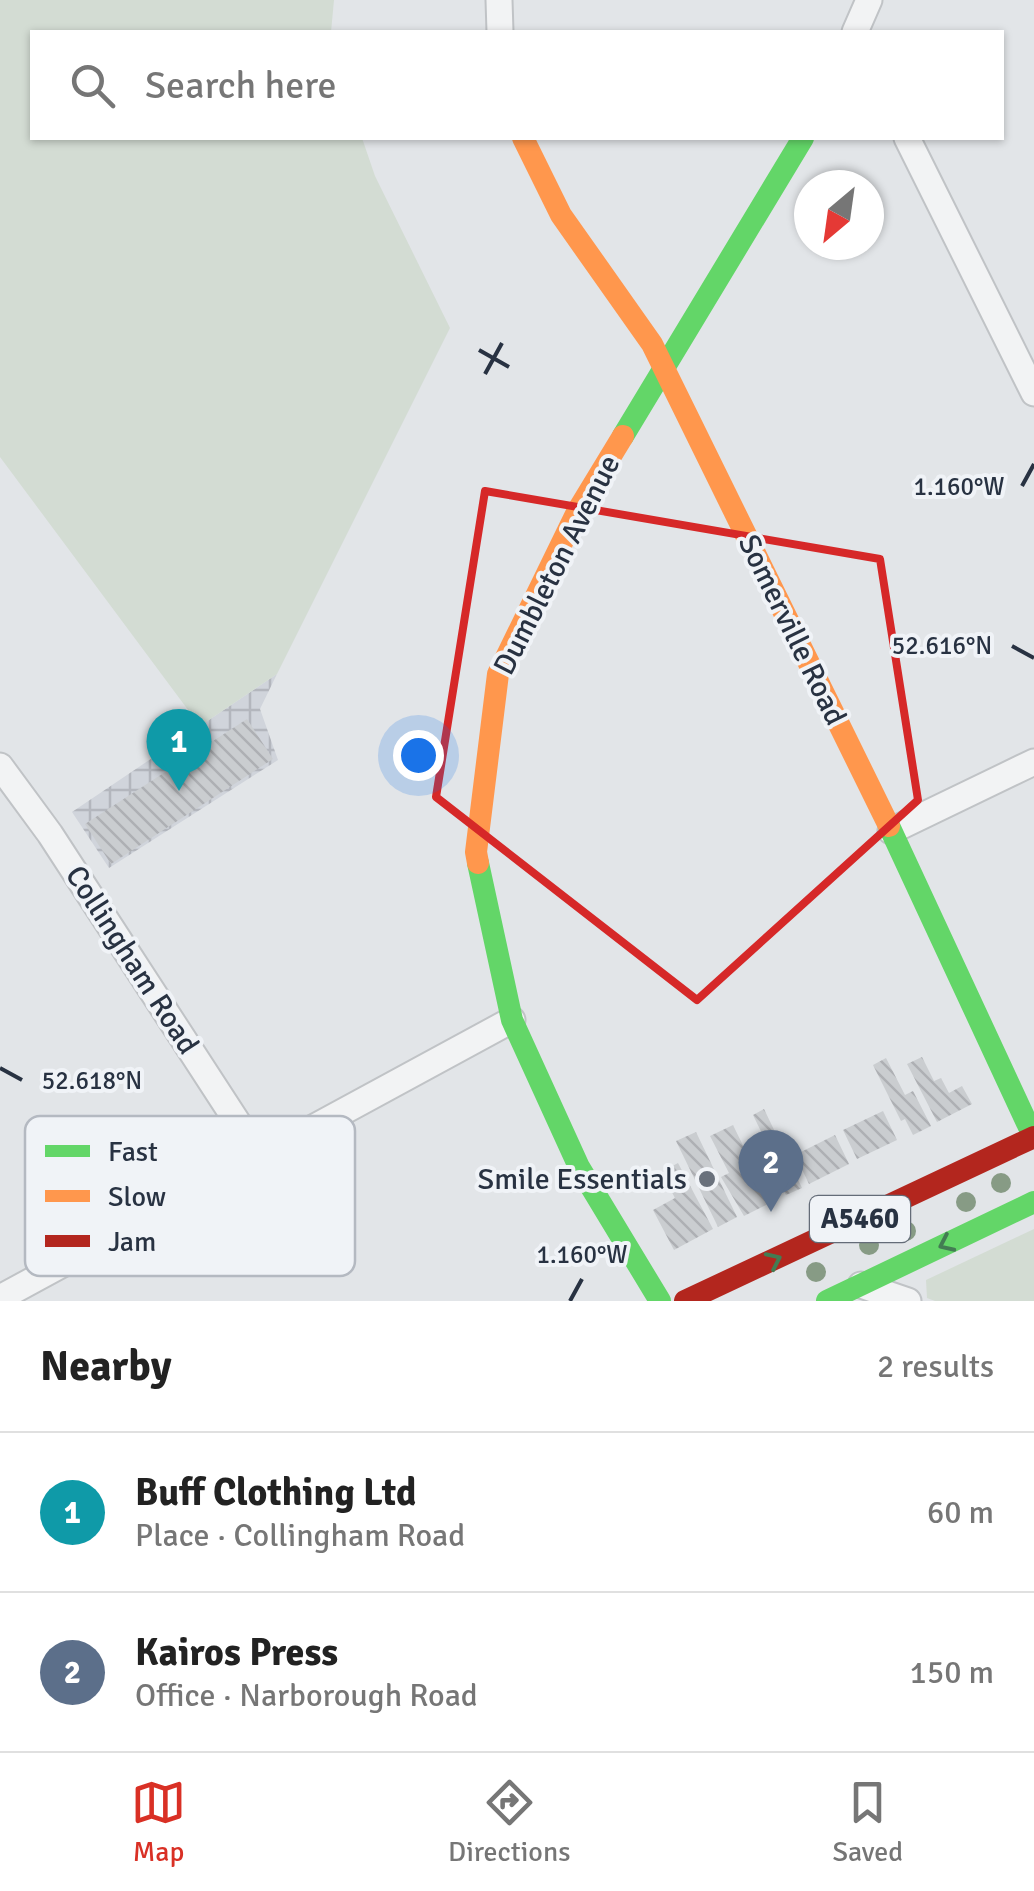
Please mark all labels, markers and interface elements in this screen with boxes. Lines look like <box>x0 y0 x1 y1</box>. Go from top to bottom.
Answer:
search box <box>30 30 1004 140</box>
icon: search <box>65 58 120 113</box>
text: Search here <box>145 62 337 109</box>
north arrow <box>794 170 884 260</box>
street label: Dumbleton Avenue <box>486 449 628 681</box>
text: 1.160°W <box>913 471 1005 502</box>
street label: Somerville Road <box>730 529 854 731</box>
text: 52.616°N <box>892 630 992 661</box>
pin: 1 <box>146 708 212 791</box>
your location <box>393 730 444 781</box>
street label: Collingham Road <box>57 859 207 1061</box>
text: 52.618°N <box>42 1065 142 1096</box>
legend <box>25 1116 355 1276</box>
pin: 2 <box>738 1130 804 1212</box>
text: Fast <box>108 1135 158 1169</box>
place label: Smile Essentials <box>478 1161 687 1198</box>
marker: Smile Essentials <box>696 1168 718 1190</box>
text: Slow <box>108 1180 166 1214</box>
road number: A5460 <box>810 1196 910 1242</box>
text: Jam <box>108 1225 156 1259</box>
one-way arrow <box>938 1232 956 1252</box>
text: 1.160°W <box>536 1239 628 1270</box>
one-way arrow <box>764 1252 782 1272</box>
text: Nearby <box>40 1341 172 1392</box>
text: 2 results <box>877 1347 994 1386</box>
text: Buff Clothing Ltd <box>135 1469 417 1516</box>
text: 1 <box>64 1493 81 1532</box>
text: 60 m <box>927 1493 994 1532</box>
text: Place · Collingham Road <box>135 1516 465 1555</box>
text: Kairos Press <box>135 1629 338 1676</box>
text: 2 <box>64 1653 81 1692</box>
text: 150 m <box>910 1653 994 1692</box>
text: Office · Narborough Road <box>135 1676 478 1715</box>
tab: Map <box>131 1775 186 1869</box>
tab: Directions <box>448 1775 570 1869</box>
tab: Saved <box>832 1775 903 1869</box>

